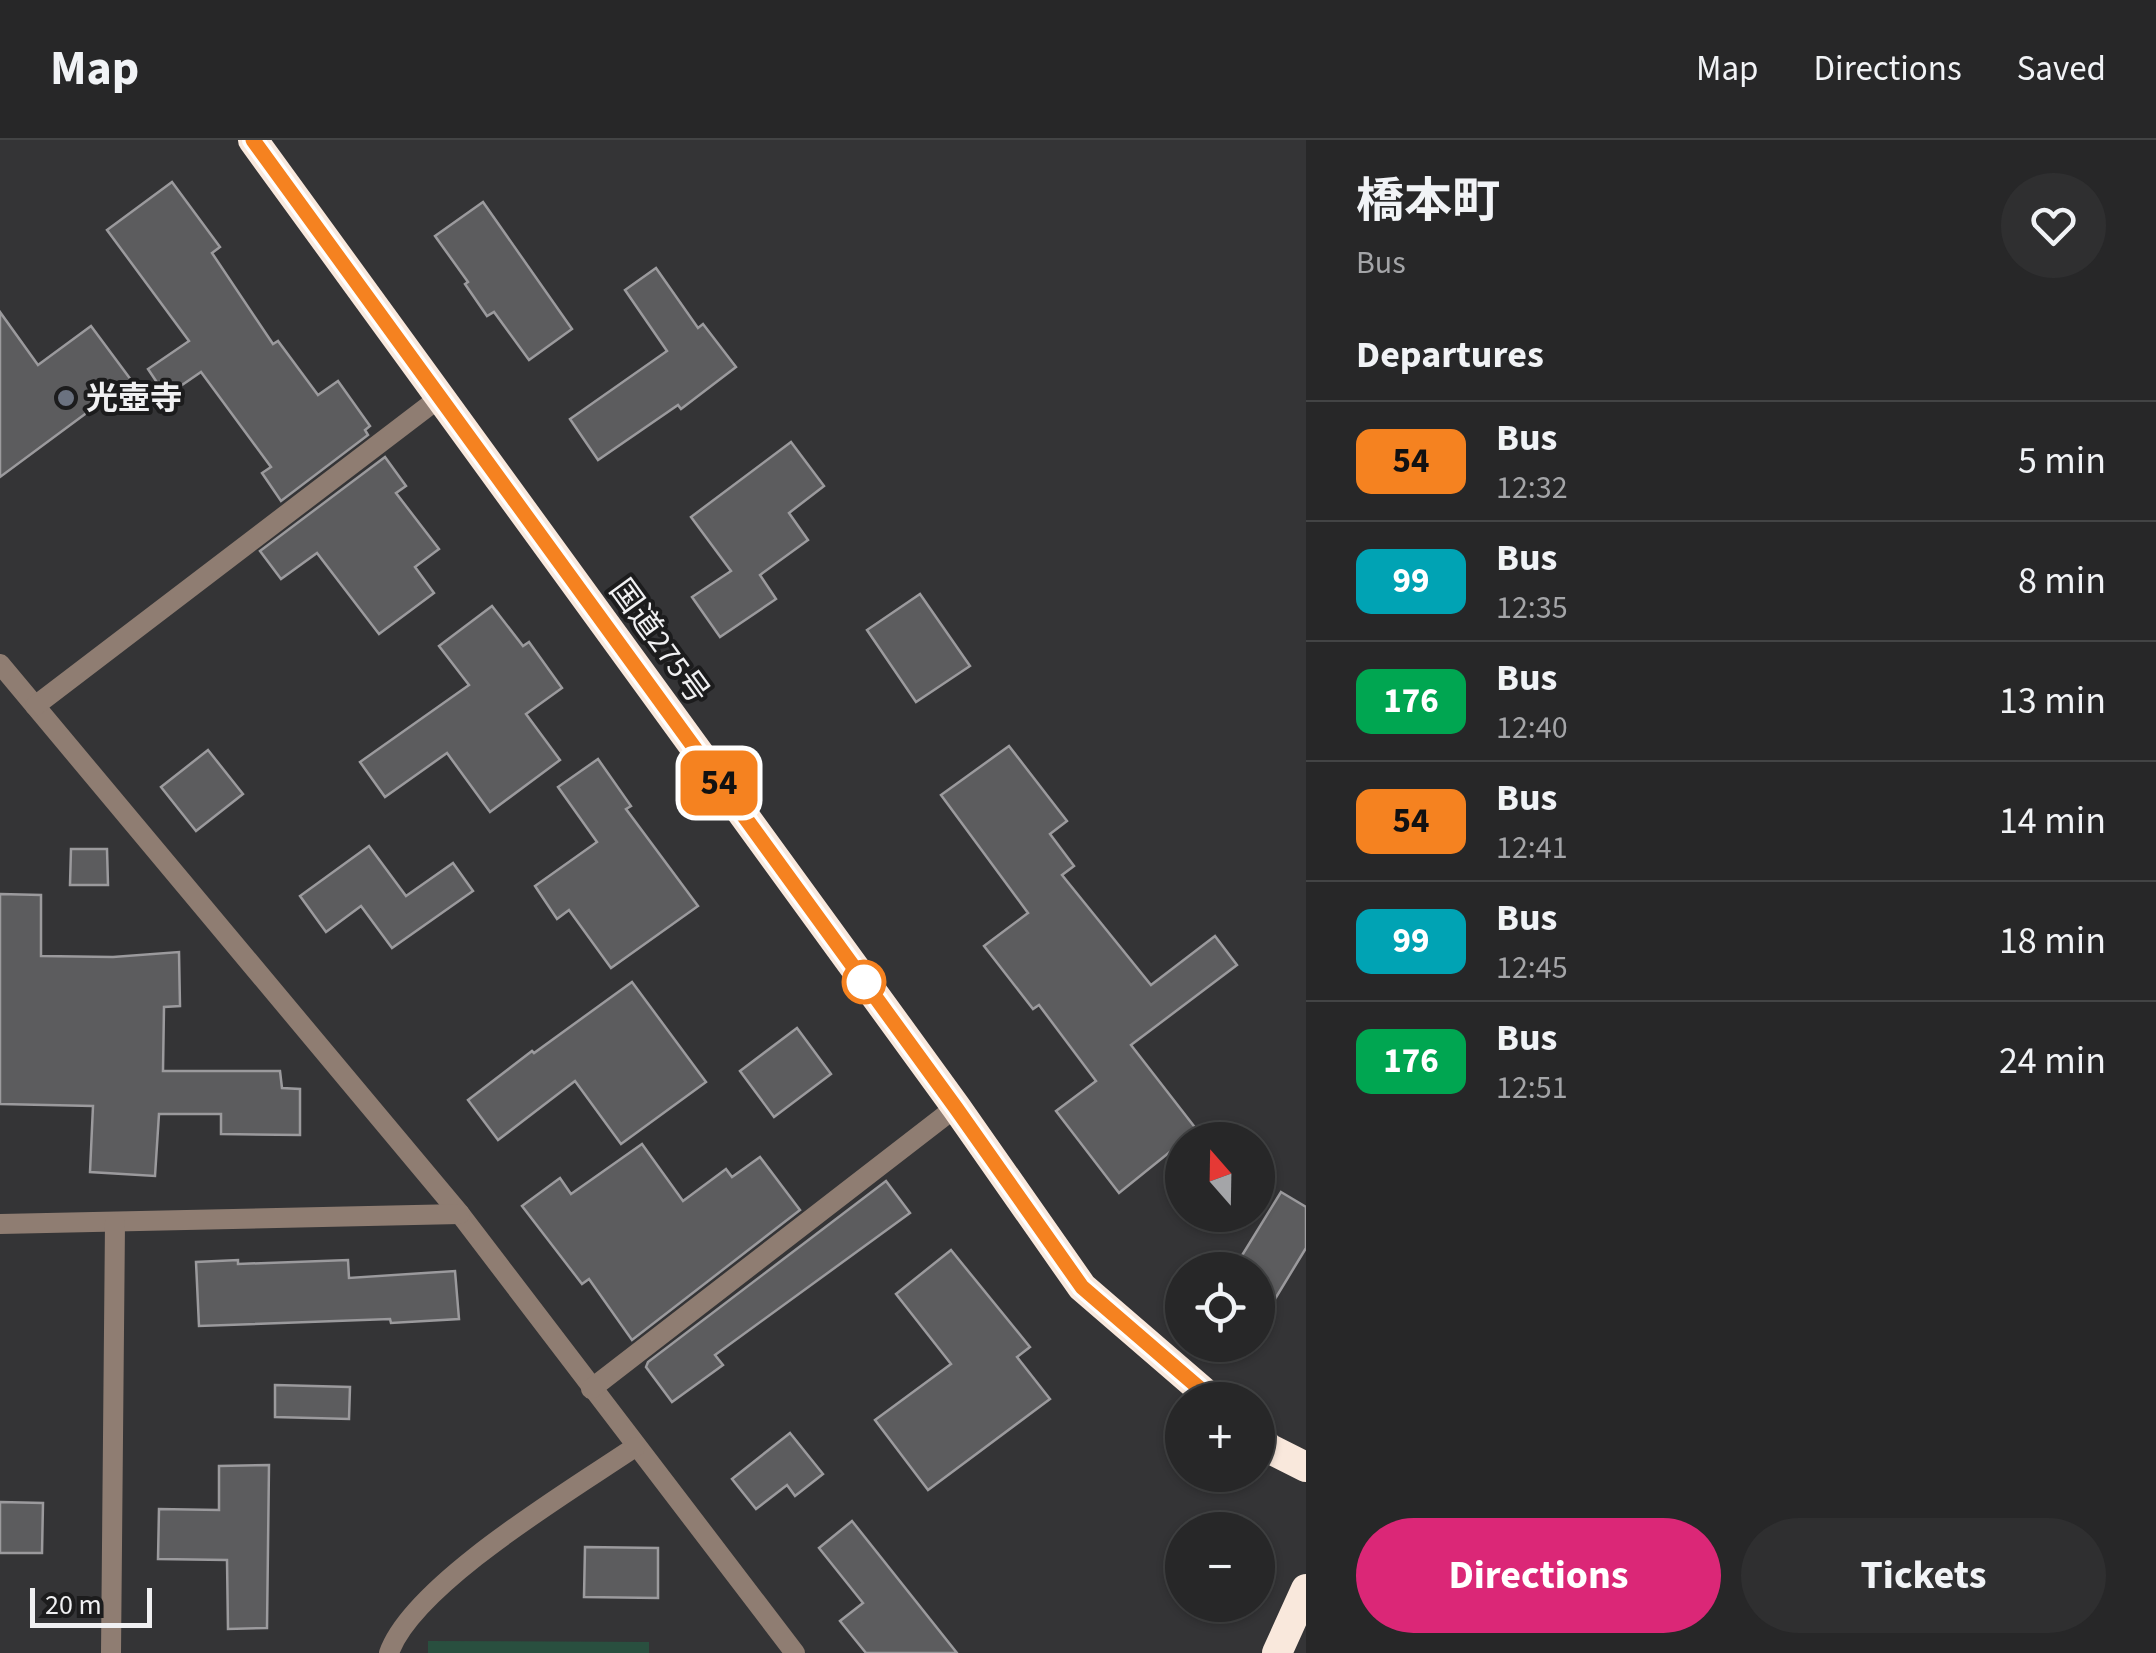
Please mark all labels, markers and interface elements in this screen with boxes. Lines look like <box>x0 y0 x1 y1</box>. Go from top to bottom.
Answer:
text: Map <box>50 35 139 103</box>
text: Map <box>1696 44 1759 94</box>
text: Directions <box>1814 44 1962 94</box>
text: Saved <box>2017 44 2106 94</box>
text: 橋本町 <box>1356 168 1500 236</box>
button: heart <box>2001 173 2106 278</box>
text: Bus <box>1356 240 1406 286</box>
text: Departures <box>1356 328 1544 382</box>
place label: 光壺寺 <box>86 376 182 422</box>
marker: 光壺寺 <box>55 387 77 409</box>
text: Bus <box>1496 411 1557 465</box>
text: 5 min <box>2018 434 2106 488</box>
text: 54 <box>1393 436 1429 486</box>
text: 12:32 <box>1496 465 1568 511</box>
text: Bus <box>1496 531 1557 585</box>
text: 8 min <box>2018 554 2106 608</box>
text: 99 <box>1393 556 1429 606</box>
street label: 国道275号 <box>598 570 720 713</box>
text: 12:35 <box>1496 585 1568 631</box>
text: Bus <box>1496 651 1557 705</box>
text: 13 min <box>1999 674 2106 728</box>
text: 176 <box>1383 676 1439 726</box>
text: 12:40 <box>1496 705 1568 751</box>
line badge: 54 <box>674 750 764 816</box>
text: 54 <box>701 758 737 808</box>
text: Bus <box>1496 771 1557 825</box>
text: 14 min <box>1999 794 2106 848</box>
text: 54 <box>1393 796 1429 846</box>
text: 12:41 <box>1496 825 1568 871</box>
text: Bus <box>1496 891 1557 945</box>
text: 18 min <box>1999 914 2106 968</box>
text: 99 <box>1393 916 1429 966</box>
text: 12:45 <box>1496 945 1568 991</box>
unlabelled marker <box>843 961 885 1003</box>
text: Bus <box>1496 1011 1557 1065</box>
text: 24 min <box>1999 1034 2106 1088</box>
text: 176 <box>1383 1036 1439 1086</box>
text: 12:51 <box>1496 1065 1568 1111</box>
north arrow <box>1165 1122 1275 1232</box>
map controls <box>1165 1122 1275 1622</box>
button: locate <box>1165 1252 1275 1362</box>
button: + <box>1165 1382 1275 1492</box>
button: − <box>1165 1512 1275 1622</box>
button: Directions <box>1356 1518 1721 1633</box>
button: Tickets <box>1741 1518 2106 1633</box>
scale bar <box>30 1583 152 1628</box>
text: 20 m <box>45 1585 102 1625</box>

